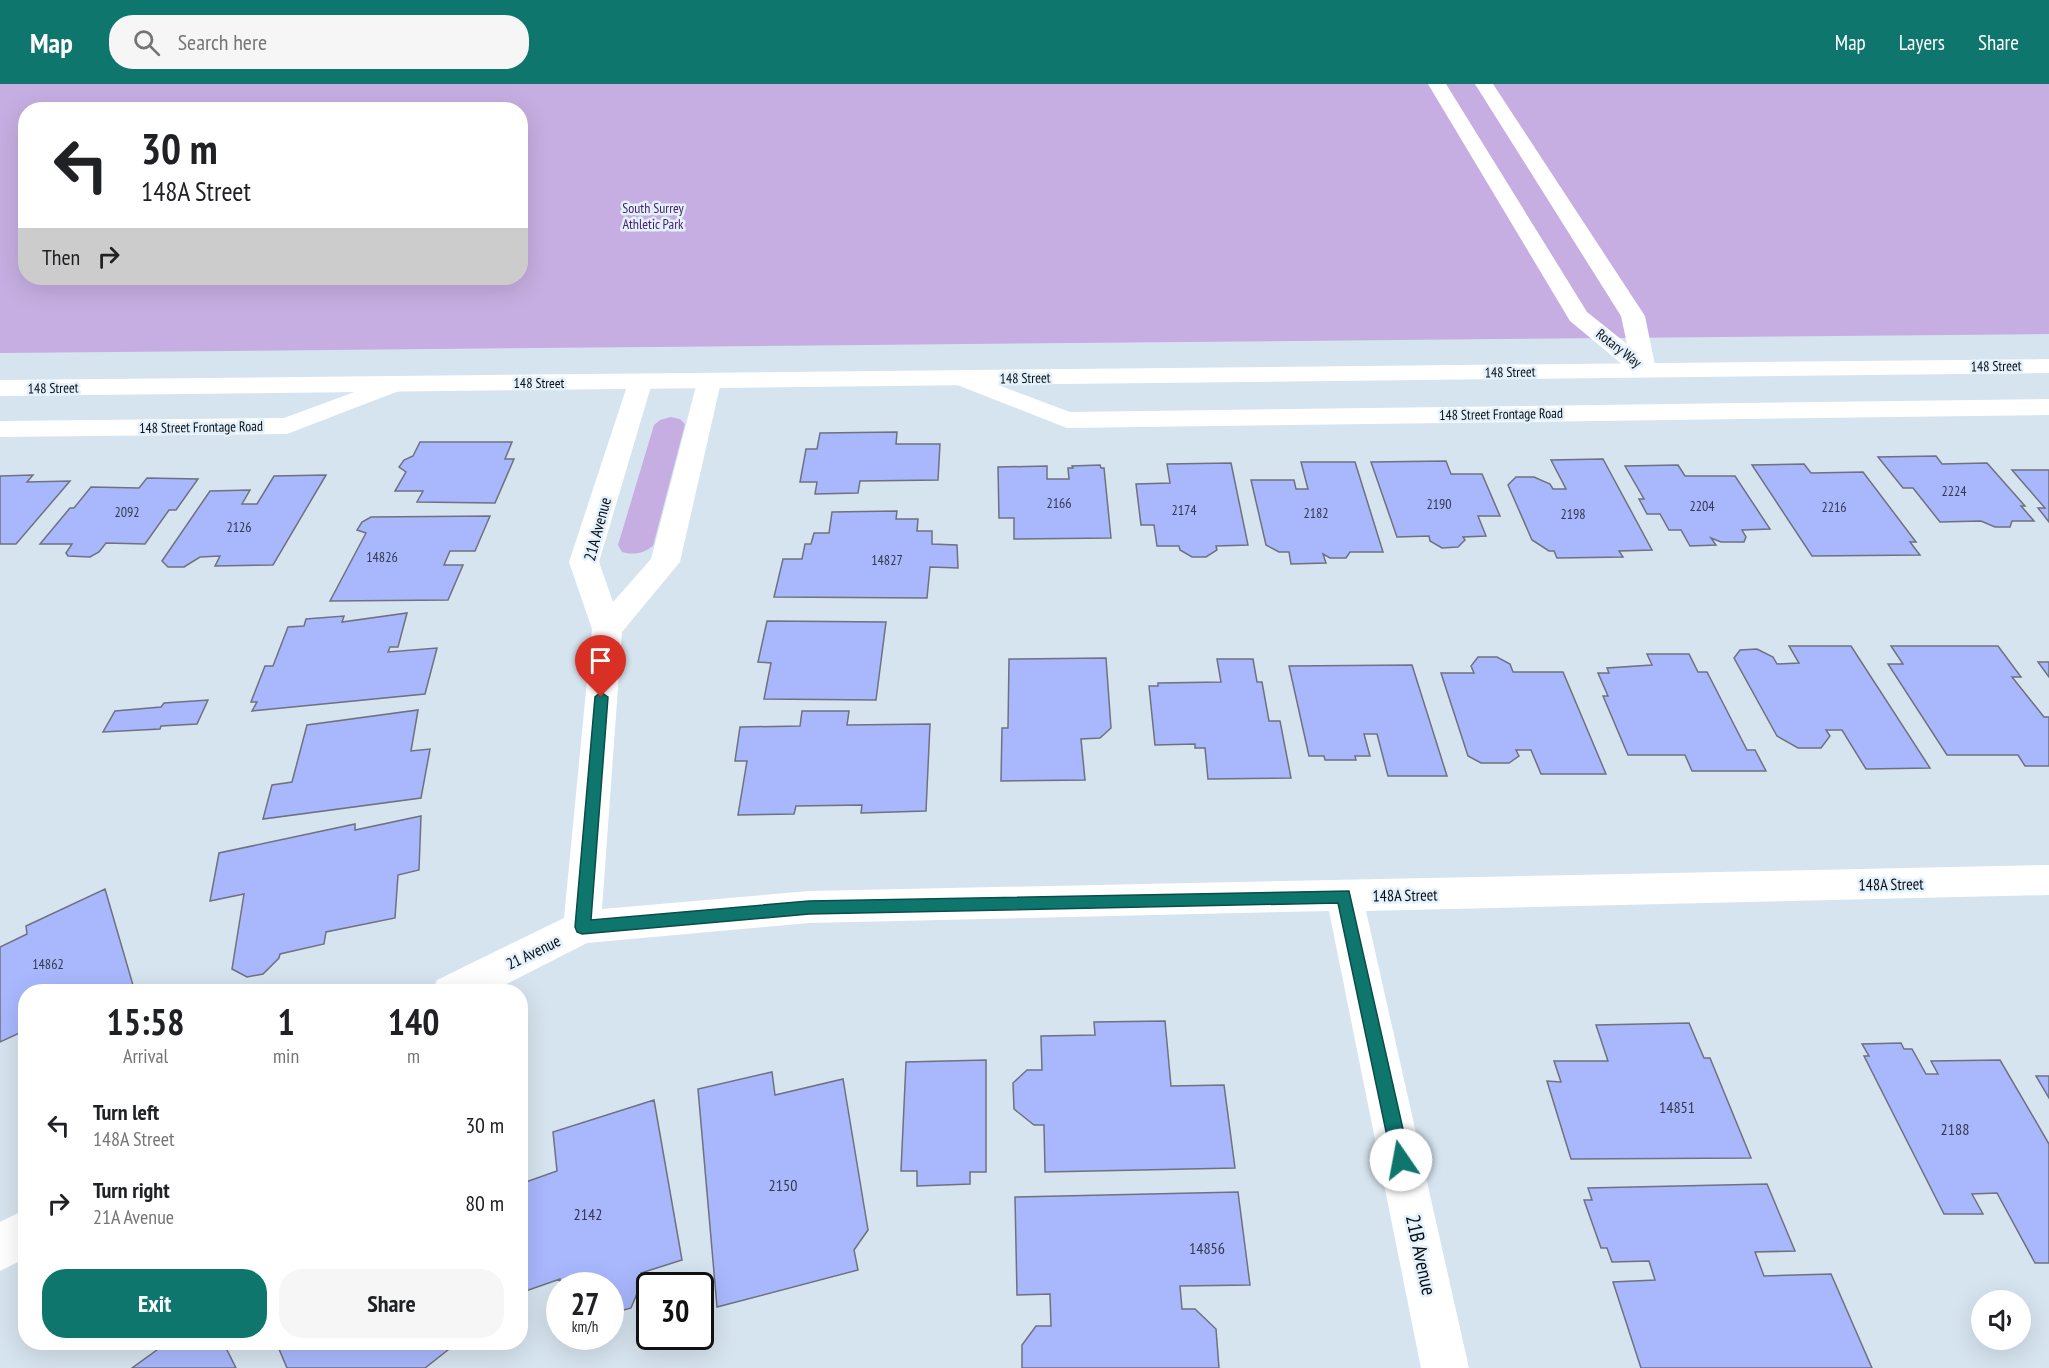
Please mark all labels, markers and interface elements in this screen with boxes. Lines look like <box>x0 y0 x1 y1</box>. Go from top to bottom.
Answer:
search box <box>109 15 529 69</box>
text: Map <box>30 24 73 61</box>
icon: search <box>130 26 163 59</box>
text: Search here <box>178 28 267 56</box>
text: Map <box>1835 29 1866 56</box>
text: Layers <box>1899 29 1945 56</box>
text: Share <box>1978 29 2019 56</box>
text: 30 m <box>141 121 218 176</box>
icon: left <box>42 126 120 204</box>
text: 148A Street <box>141 174 251 208</box>
park label: South Surrey Athletic Park <box>622 199 685 233</box>
icon: right <box>92 240 125 273</box>
text: Then <box>42 243 80 271</box>
street label: Rotary Way <box>1593 325 1646 372</box>
street label: 148 Street <box>1970 357 2022 375</box>
street label: 148 Street <box>1484 363 1536 381</box>
street label: 148 Street <box>999 369 1051 387</box>
street label: 148 Street <box>514 374 565 392</box>
street label: 148 Street <box>27 379 79 397</box>
street label: 148 Street Frontage Road <box>1439 404 1563 424</box>
street label: 148 Street Frontage Road <box>139 417 263 437</box>
house number: 2224 <box>1941 482 1967 500</box>
house number: 2166 <box>1046 494 1072 512</box>
street label: 21A Avenue <box>579 495 615 563</box>
house number: 2190 <box>1426 495 1452 513</box>
house number: 2204 <box>1689 497 1715 515</box>
house number: 2216 <box>1821 498 1847 516</box>
house number: 2174 <box>1171 501 1197 519</box>
house number: 2092 <box>114 503 140 521</box>
house number: 2182 <box>1303 504 1329 522</box>
house number: 2198 <box>1560 505 1586 523</box>
house number: 2126 <box>226 518 252 536</box>
house number: 14826 <box>366 548 398 566</box>
house number: 14827 <box>871 551 903 569</box>
pin <box>575 635 626 697</box>
icon: arrive <box>584 644 617 677</box>
street label: 148A Street <box>1858 873 1924 895</box>
street label: 148A Street <box>1372 884 1438 906</box>
street label: 21 Avenue <box>503 930 563 974</box>
house number: 14862 <box>32 955 64 973</box>
text: 15:58 <box>107 998 184 1045</box>
text: 1 <box>277 998 295 1045</box>
text: 140 <box>388 998 439 1045</box>
text: Arrival <box>123 1043 168 1069</box>
text: min <box>273 1043 299 1069</box>
text: m <box>407 1043 420 1069</box>
house number: 14851 <box>1659 1097 1695 1117</box>
text: Turn left <box>93 1098 159 1126</box>
icon: left <box>42 1109 75 1142</box>
text: 30 m <box>465 1111 504 1139</box>
house number: 2188 <box>1941 1119 1969 1139</box>
text: 148A Street <box>93 1126 174 1152</box>
position arrow <box>1369 1128 1433 1192</box>
house number: 2150 <box>769 1175 797 1195</box>
text: Turn right <box>93 1176 170 1204</box>
icon: right <box>42 1187 75 1220</box>
text: 80 m <box>465 1189 504 1217</box>
text: 21A Avenue <box>93 1204 174 1230</box>
house number: 2142 <box>574 1204 602 1224</box>
street label: 21B Avenue <box>1400 1212 1442 1298</box>
house number: 14856 <box>1189 1238 1225 1258</box>
button: Exit <box>42 1269 267 1338</box>
button: Share <box>279 1269 504 1338</box>
speed limit sign: 30 <box>636 1272 714 1350</box>
text: 27 <box>571 1284 599 1323</box>
map controls <box>1971 1290 2031 1350</box>
button: sound <box>1971 1290 2031 1350</box>
text: km/h <box>572 1317 598 1336</box>

